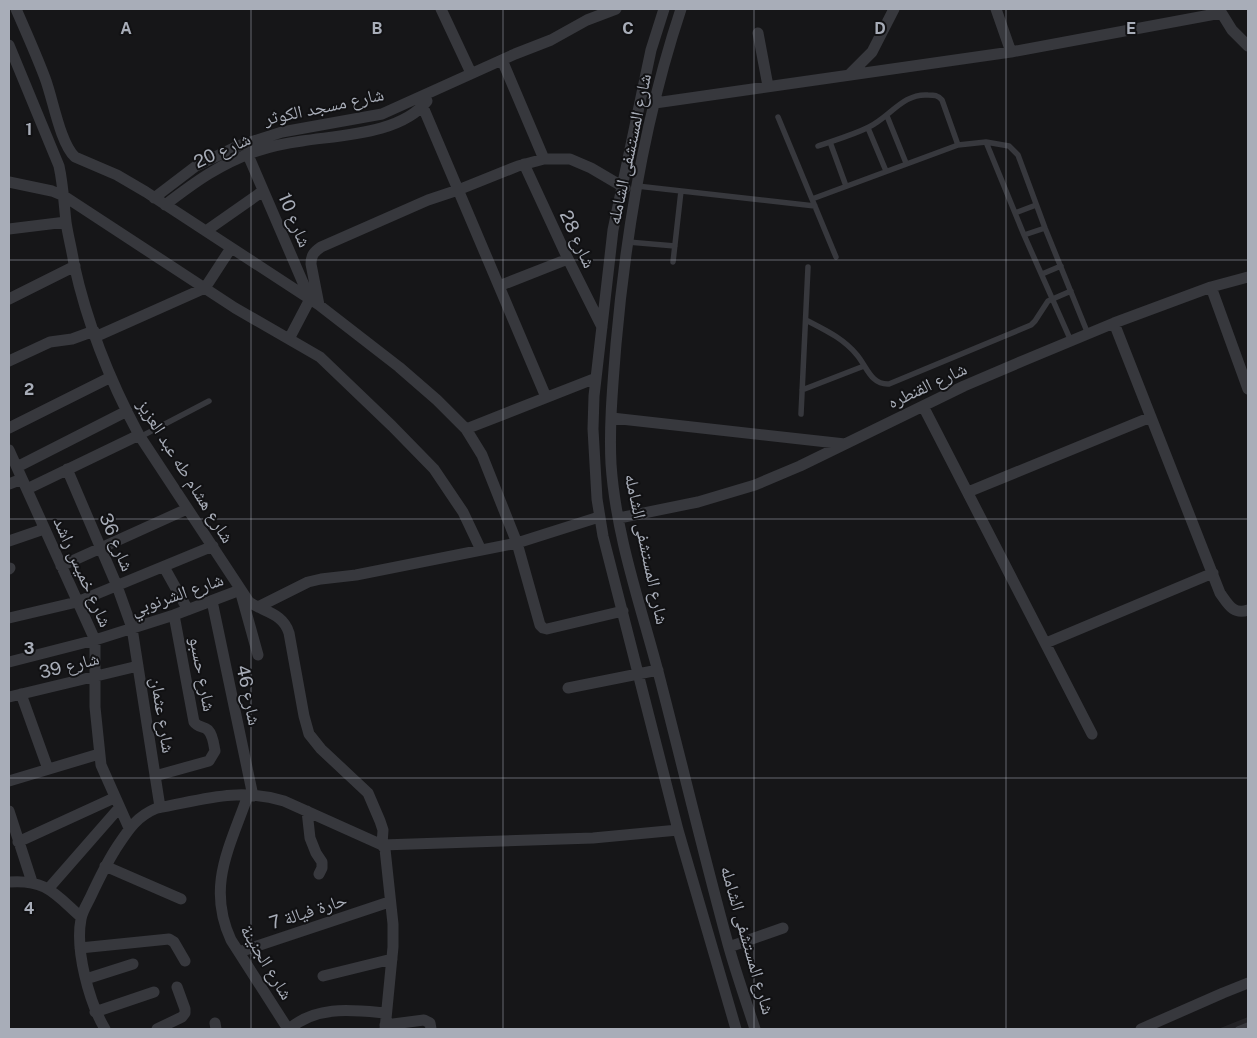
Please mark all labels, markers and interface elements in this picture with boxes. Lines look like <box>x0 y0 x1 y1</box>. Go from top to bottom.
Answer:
text: A <box>120 19 132 38</box>
text: B <box>372 19 383 38</box>
text: C <box>622 19 634 38</box>
text: D <box>874 19 886 38</box>
text: E <box>1126 19 1136 38</box>
street label: شارع المستشفى الشامله <box>603 72 656 226</box>
street label: شارع مسجد الكوثر <box>261 83 386 130</box>
text: 1 <box>26 120 32 139</box>
street label: شارع 20 <box>190 128 254 173</box>
street label: شارع 10 <box>273 190 316 251</box>
street label: شارع 28 <box>555 207 600 271</box>
street label: شارع القنطره <box>884 358 970 413</box>
text: 2 <box>24 380 34 399</box>
street label: شارع هشام طه عبد العزيز <box>131 394 239 548</box>
street label: شارع المستشفى الشامله <box>620 472 673 626</box>
street label: شارع 36 <box>94 510 139 575</box>
street label: شارع خميس راشد <box>48 514 117 631</box>
street label: شارع الشرنوبي <box>128 568 228 624</box>
street label: شارع حسبو <box>184 635 221 713</box>
text: 3 <box>24 639 34 658</box>
street label: شارع 39 <box>37 647 101 684</box>
street label: شارع 46 <box>231 663 266 727</box>
street label: شارع عثمان <box>146 675 179 755</box>
street label: شارع المستشفى الشامله <box>716 863 779 1017</box>
street label: حارة فيالة 7 <box>267 889 350 934</box>
text: 4 <box>24 899 35 918</box>
street label: شارع الجنينة <box>236 921 298 1004</box>

